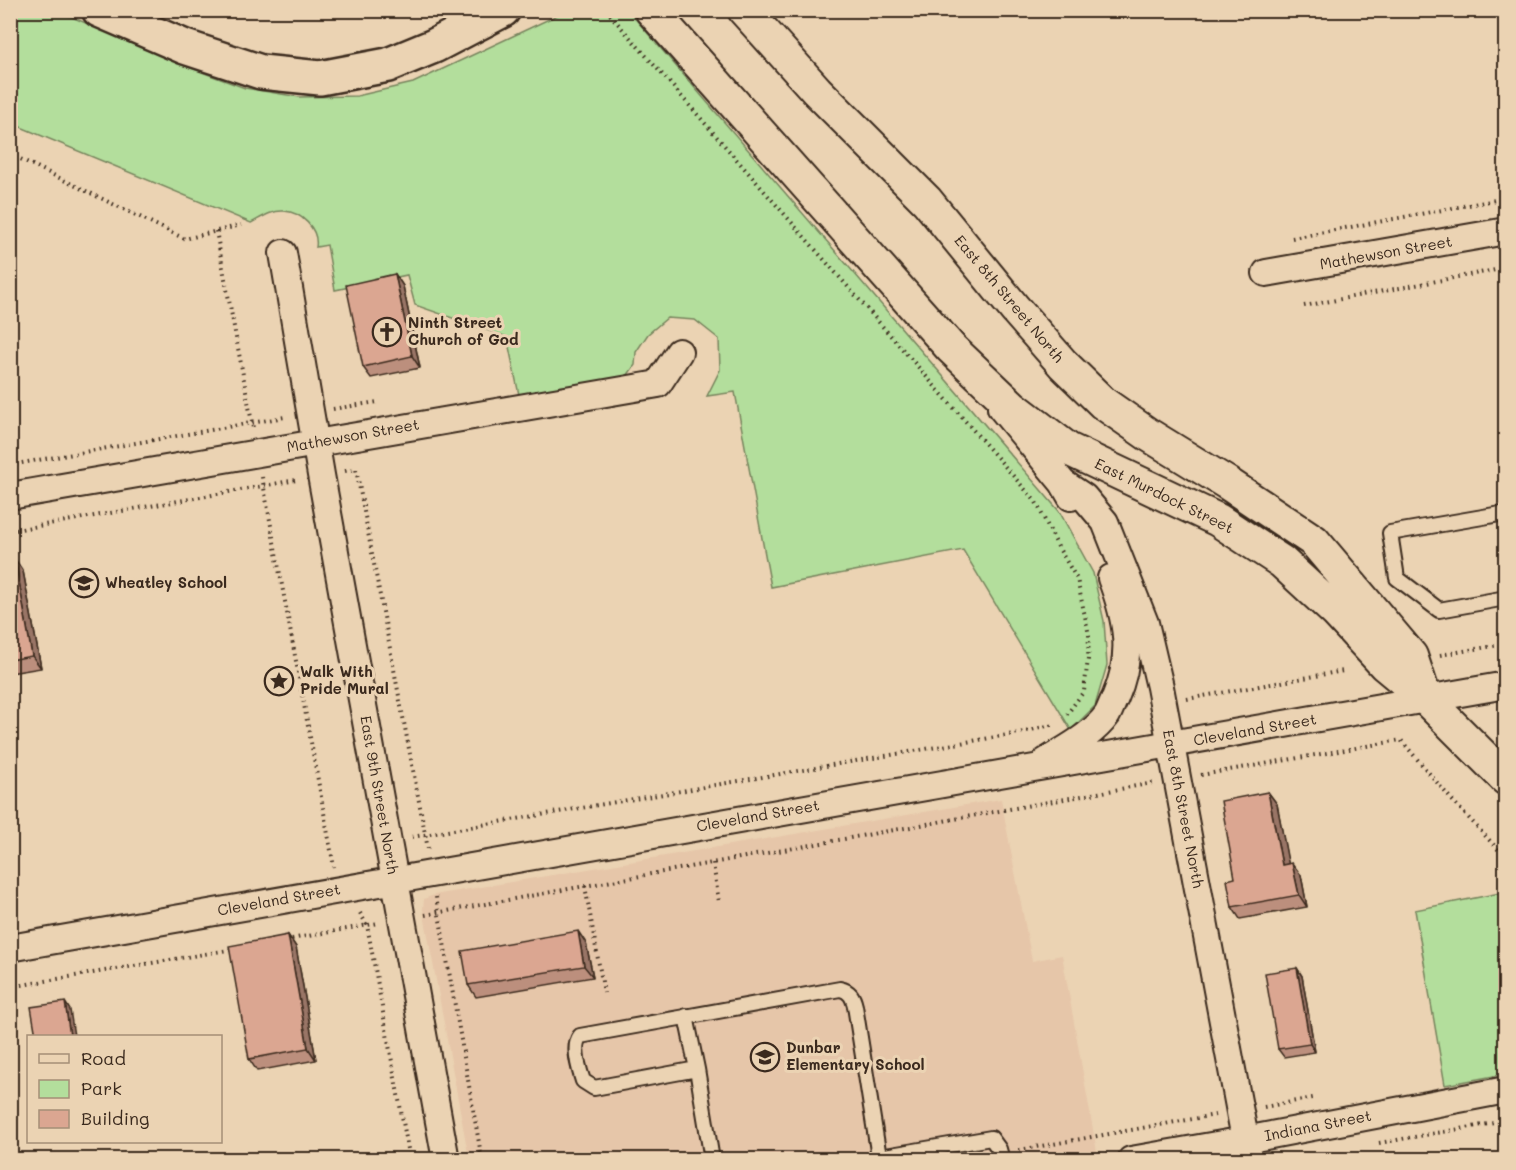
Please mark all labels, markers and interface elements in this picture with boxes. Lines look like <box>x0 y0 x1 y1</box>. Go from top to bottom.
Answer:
street label: East 8th Street North <box>950 230 1069 366</box>
street label: Mathewson Street <box>1318 231 1454 274</box>
place label: Ninth Street Church of God <box>408 312 519 349</box>
church icon: Ninth Street Church of God <box>371 316 403 348</box>
street label: Mathewson Street <box>285 414 421 457</box>
street label: East Murdock Street <box>1092 453 1237 537</box>
school or university icon: Wheatley School <box>68 567 100 599</box>
place label: Wheatley School <box>105 572 227 592</box>
place label: Walk With Pride Mural <box>300 661 389 698</box>
place icon: Walk With Pride Mural <box>263 665 295 697</box>
street label: Cleveland Street <box>1192 708 1318 750</box>
street label: East 9th Street North <box>356 714 404 876</box>
street label: East 8th Street North <box>1159 728 1209 890</box>
street label: Cleveland Street <box>695 794 821 836</box>
street label: Cleveland Street <box>216 878 342 920</box>
legend <box>27 1035 222 1143</box>
place label: Dunbar Elementary School <box>786 1037 925 1074</box>
school or university icon: Dunbar Elementary School <box>749 1041 781 1073</box>
text: Road <box>81 1046 126 1070</box>
text: Park <box>81 1076 122 1100</box>
street label: Indiana Street <box>1263 1105 1373 1145</box>
text: Building <box>81 1106 149 1130</box>

